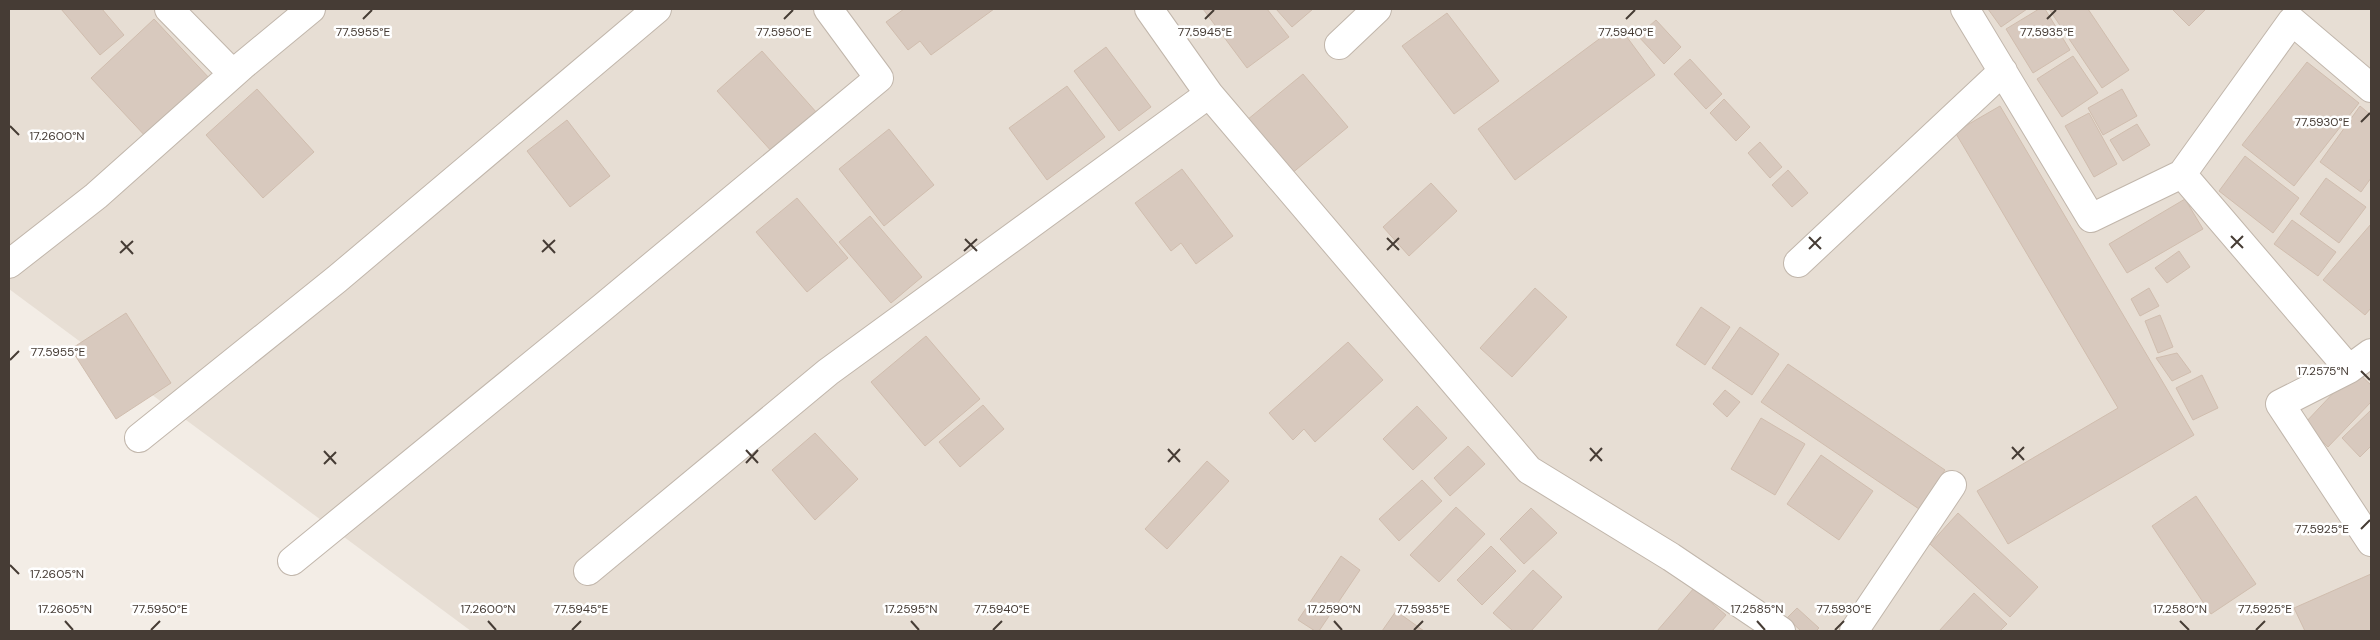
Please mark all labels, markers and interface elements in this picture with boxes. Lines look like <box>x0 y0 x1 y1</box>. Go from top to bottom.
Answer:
text: 77.5955°E <box>336 24 390 40</box>
text: 77.5950°E <box>756 24 812 40</box>
text: 77.5945°E <box>1178 24 1232 40</box>
text: 77.5940°E <box>1598 24 1654 40</box>
text: 77.5935°E <box>2020 24 2074 40</box>
text: 77.5930°E <box>2295 114 2350 130</box>
text: 17.2600°N <box>29 128 85 144</box>
text: 77.5955°E <box>31 344 85 360</box>
text: 17.2575°N <box>2297 363 2349 379</box>
text: 77.5925°E <box>2295 521 2349 537</box>
text: 17.2605°N <box>30 566 84 582</box>
text: 17.2605°N <box>38 601 92 617</box>
text: 77.5950°E <box>132 601 188 617</box>
text: 17.2600°N <box>460 601 516 617</box>
text: 77.5945°E <box>554 601 608 617</box>
text: 17.2595°N <box>885 601 937 617</box>
text: 77.5940°E <box>974 601 1030 617</box>
text: 17.2590°N <box>1307 601 1361 617</box>
text: 77.5935°E <box>1396 601 1450 617</box>
text: 17.2585°N <box>1730 601 1784 617</box>
text: 77.5930°E <box>1817 601 1872 617</box>
text: 17.2580°N <box>2153 601 2207 617</box>
text: 77.5925°E <box>2238 601 2292 617</box>

